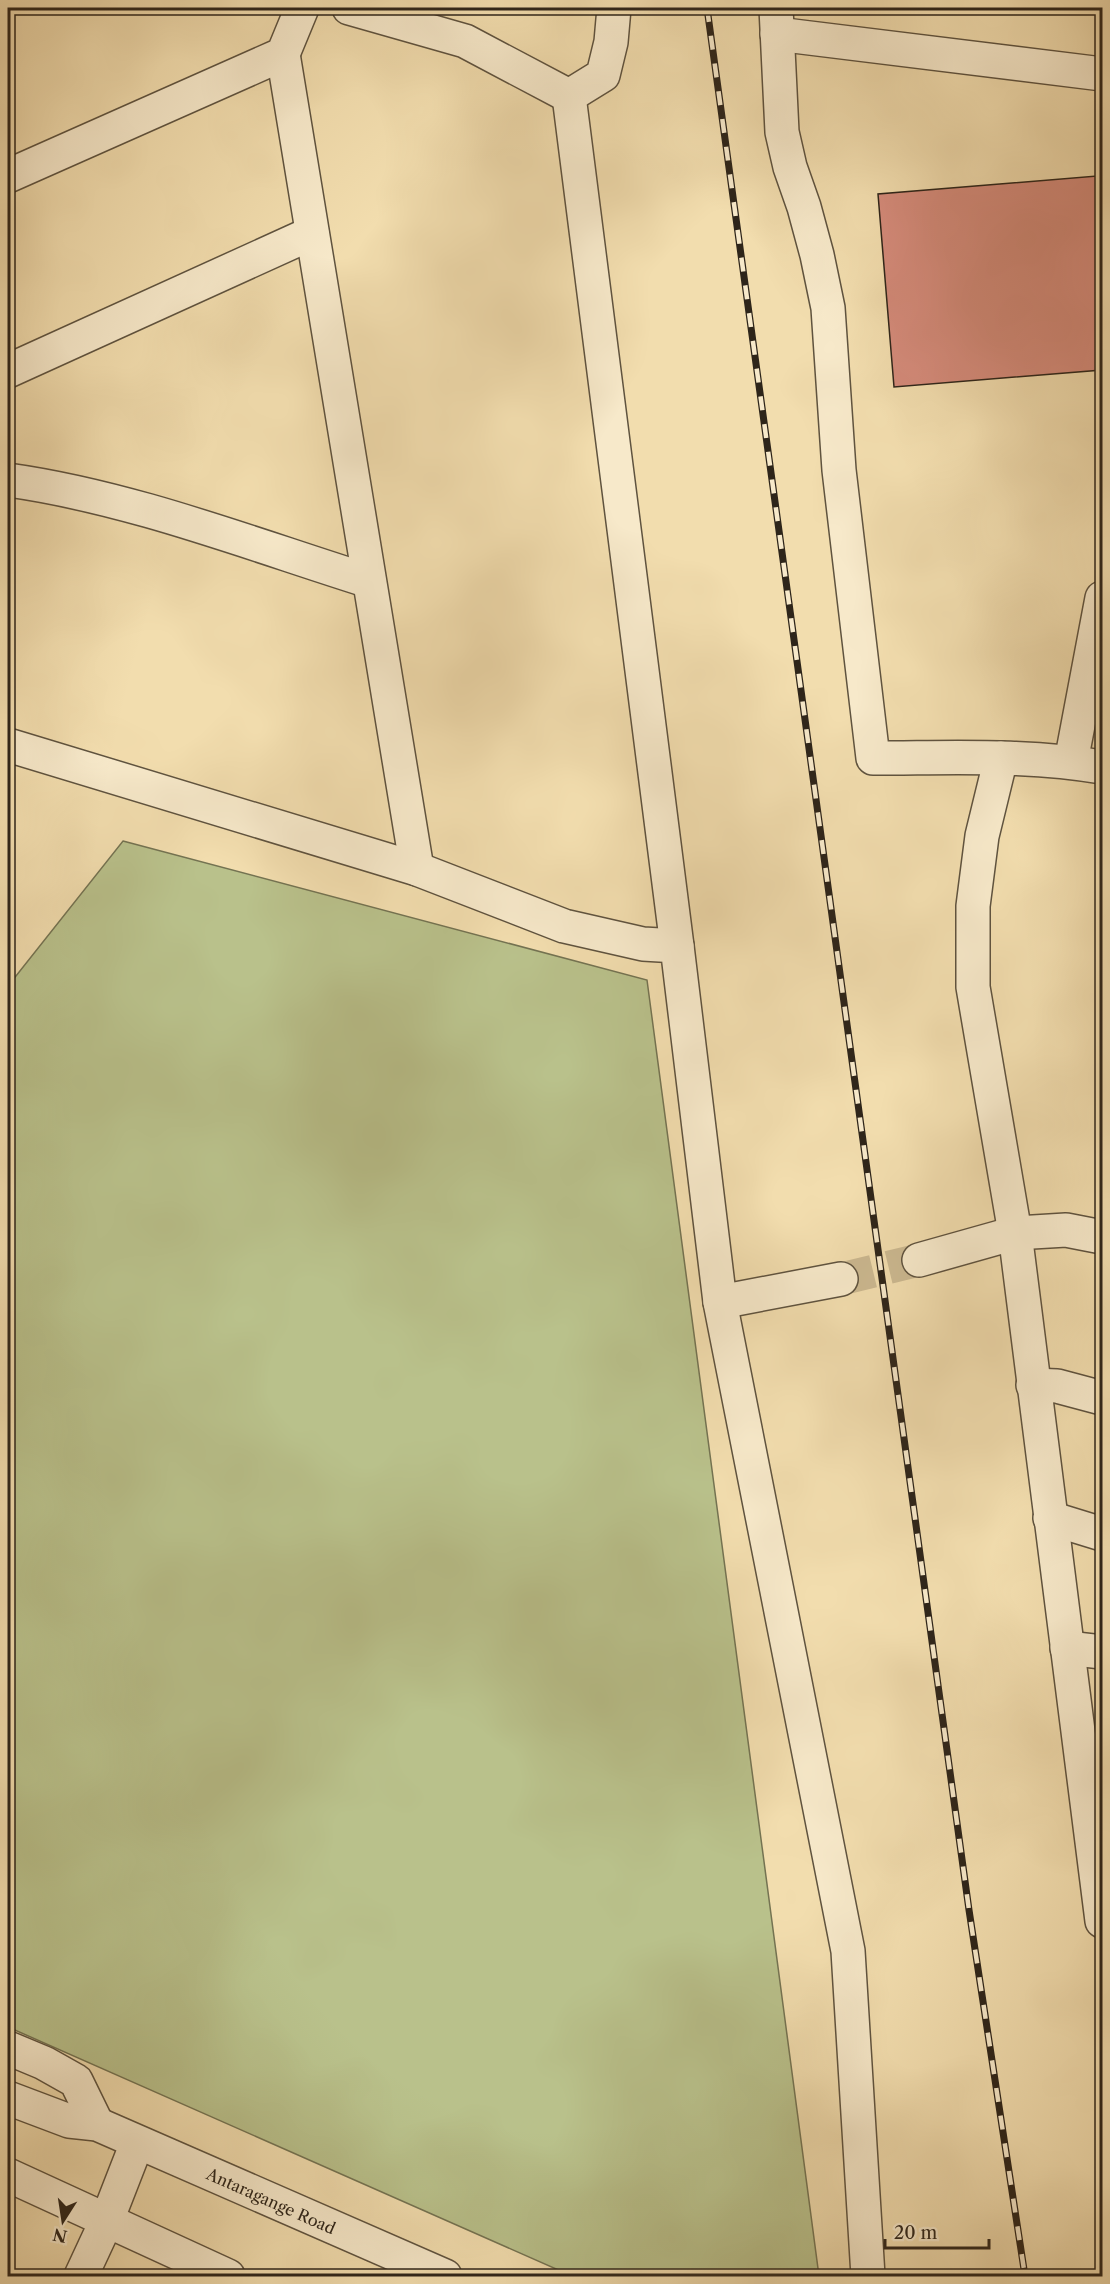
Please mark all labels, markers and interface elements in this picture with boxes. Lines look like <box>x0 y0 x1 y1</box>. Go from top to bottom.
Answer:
street label: Antaragange Road <box>202 2163 339 2239</box>
north arrow <box>33 2191 93 2251</box>
scale bar <box>885 2212 988 2250</box>
text: 20 m <box>894 2222 938 2244</box>
text: N <box>51 2224 69 2247</box>

